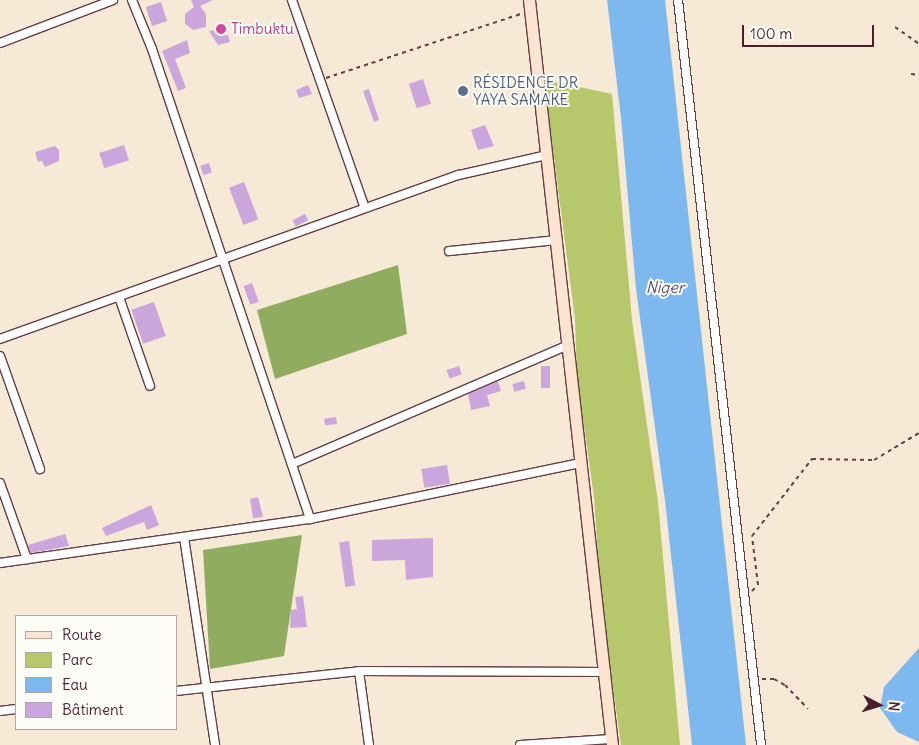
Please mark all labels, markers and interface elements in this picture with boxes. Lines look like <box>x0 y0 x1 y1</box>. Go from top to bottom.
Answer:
scale bar <box>744 15 876 47</box>
place label: Timbuktu <box>231 20 294 38</box>
marker: Timbuktu <box>215 23 227 35</box>
text: 100 m <box>750 24 792 43</box>
place label: RÉSIDENCE DR YAYA SAMAKE <box>473 73 578 108</box>
marker: RÉSIDENCE DR YAYA SAMAKE <box>457 85 469 97</box>
water label: Niger <box>646 277 684 297</box>
legend <box>15 615 178 730</box>
text: Route <box>62 625 102 644</box>
text: Parc <box>62 650 93 669</box>
text: Eau <box>62 675 88 694</box>
north arrow <box>854 680 904 730</box>
text: Bâtiment <box>62 700 124 719</box>
text: N <box>885 701 903 712</box>

